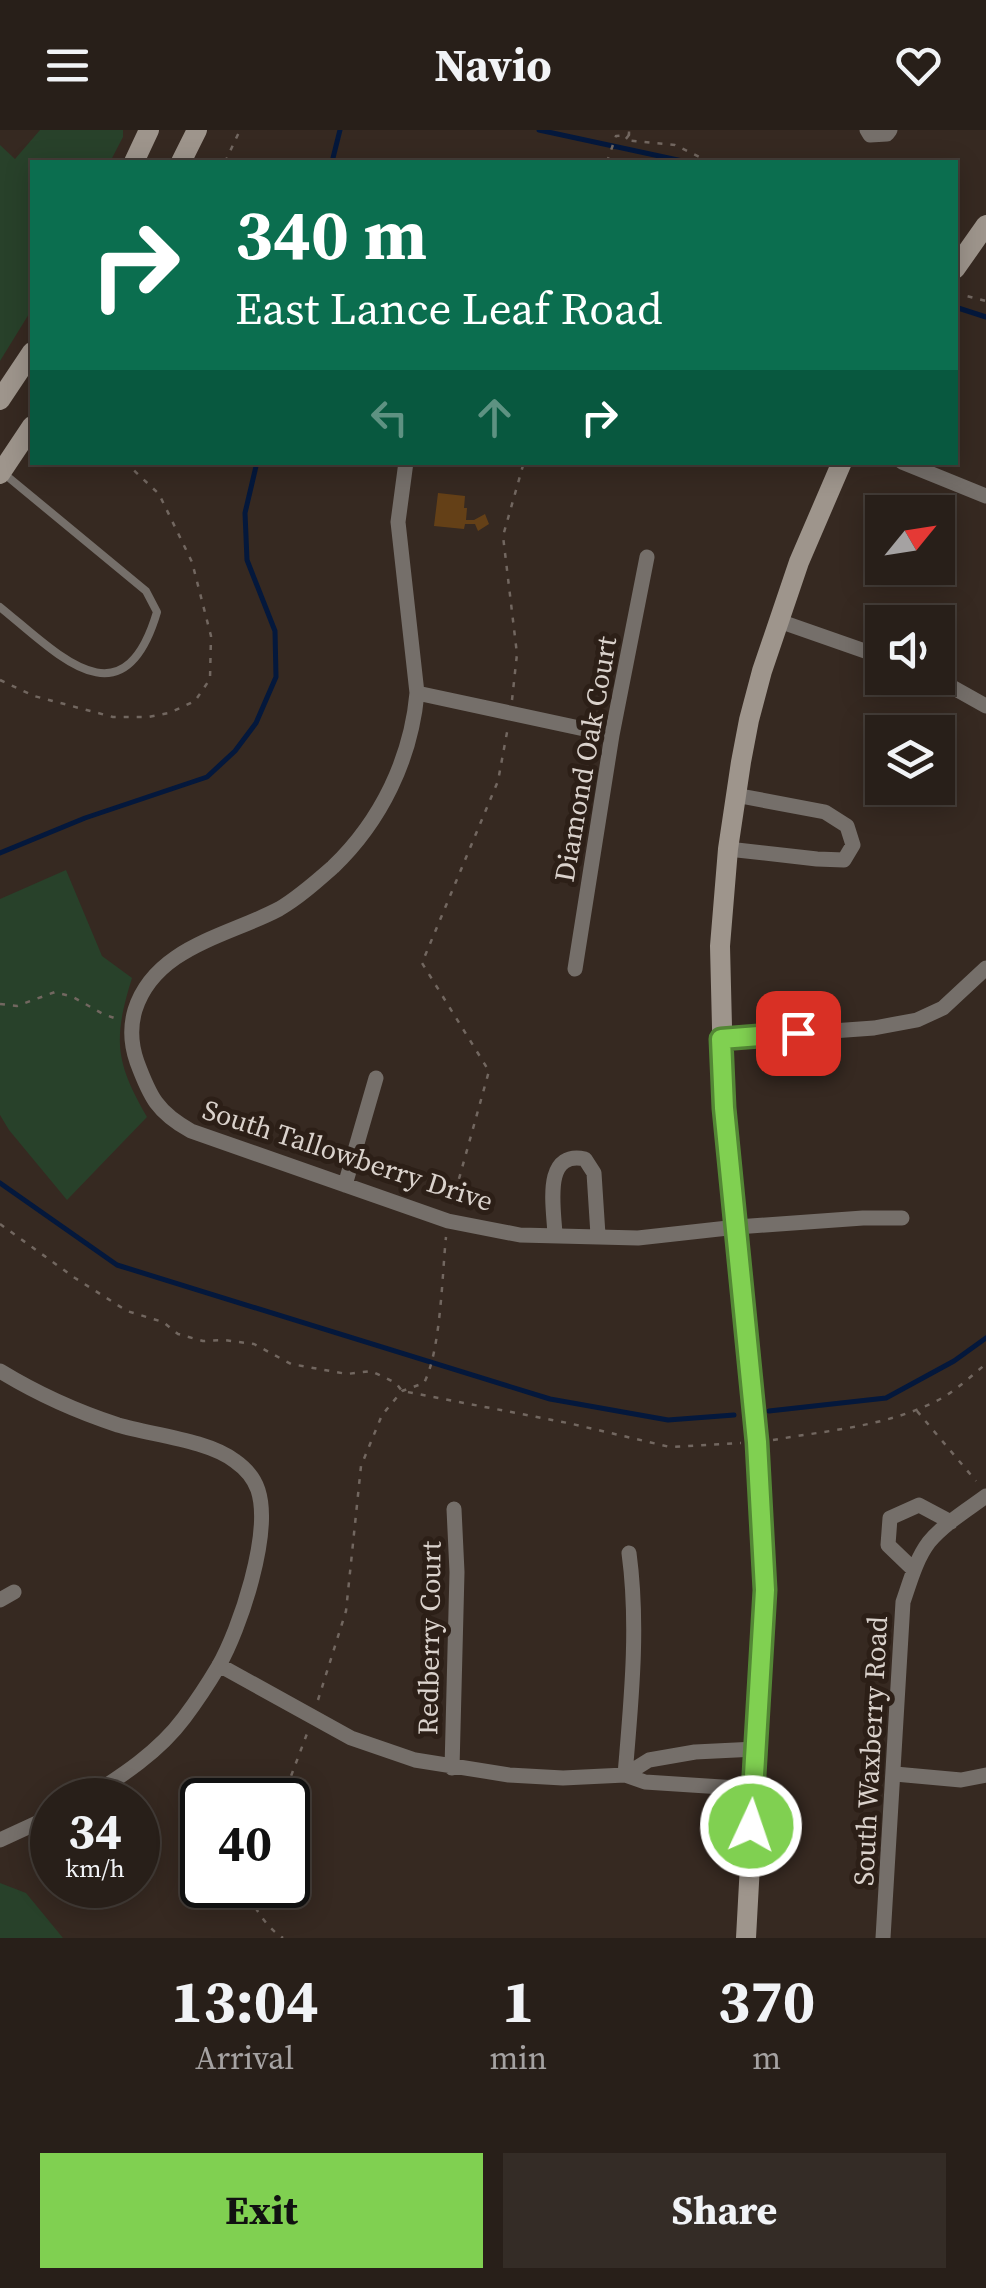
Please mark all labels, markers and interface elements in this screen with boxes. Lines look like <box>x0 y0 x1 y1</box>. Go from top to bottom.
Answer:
text: Navio <box>434 34 552 96</box>
icon: menu <box>40 38 95 93</box>
icon: heart <box>891 38 946 93</box>
text: 340 m <box>235 186 427 282</box>
icon: right <box>70 200 200 330</box>
text: East Lance Leaf Road <box>235 277 662 339</box>
icon: left <box>362 390 417 445</box>
icon: ahead <box>467 390 522 445</box>
icon: right <box>572 390 627 445</box>
north arrow <box>865 495 955 585</box>
map controls <box>865 495 955 805</box>
button: sound <box>865 605 955 695</box>
street label: Diamond Oak Court <box>545 632 625 885</box>
button: layers <box>865 715 955 805</box>
pin <box>756 991 841 1076</box>
icon: arrive <box>771 1006 826 1061</box>
street label: South Tallowberry Drive <box>198 1090 498 1220</box>
street label: Redberry Court <box>408 1540 450 1735</box>
street label: South Waxberry Road <box>844 1615 896 1887</box>
position arrow <box>699 1774 803 1878</box>
speed limit sign: 40 <box>180 1778 310 1908</box>
text: 34 <box>68 1796 122 1865</box>
text: km/h <box>65 1851 125 1885</box>
text: 13:04 <box>171 1960 319 2042</box>
text: 1 <box>502 1960 535 2042</box>
text: 370 <box>718 1960 815 2042</box>
text: Arrival <box>195 2036 294 2080</box>
text: min <box>489 2036 547 2080</box>
text: m <box>752 2036 781 2080</box>
button: Exit <box>40 2153 483 2268</box>
button: Share <box>503 2153 946 2268</box>

